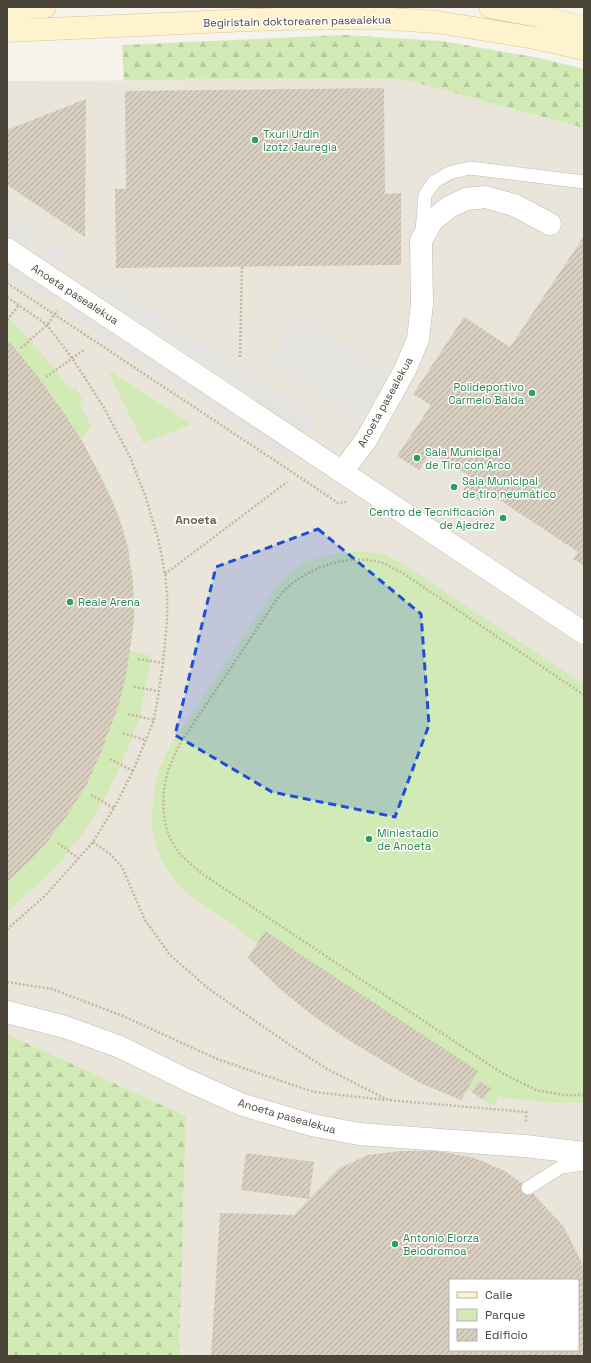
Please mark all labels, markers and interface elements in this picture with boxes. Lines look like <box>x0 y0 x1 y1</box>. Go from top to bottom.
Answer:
street label: Begiristain doktorearen pasealekua <box>203 12 392 30</box>
place label: Txuri Urdin Izotz Jauregia <box>263 127 338 154</box>
marker: Txuri Urdin Izotz Jauregia <box>250 135 260 145</box>
street label: Anoeta pasealekua <box>29 261 122 328</box>
street label: Anoeta pasealekua <box>354 354 416 450</box>
place label: Polideportivo Carmelo Balda <box>448 380 525 407</box>
marker: Polideportivo Carmelo Balda <box>527 388 537 398</box>
place label: Sala Municipal de Tiro con Arco <box>425 445 511 472</box>
marker: Sala Municipal de Tiro con Arco <box>412 453 422 463</box>
place label: Sala Municipal de tiro neumático <box>462 474 557 501</box>
marker: Sala Municipal de tiro neumático <box>449 482 459 492</box>
place label: Centro de Tecnificación de Ajedrez <box>369 505 495 532</box>
district label: Anoeta <box>175 512 217 528</box>
marker: Centro de Tecnificación de Ajedrez <box>498 513 508 523</box>
place label: Reale Arena <box>78 595 141 609</box>
marker: Reale Arena <box>65 597 75 607</box>
place label: Miniestadio de Anoeta <box>377 826 439 853</box>
marker: Miniestadio de Anoeta <box>364 834 374 844</box>
street label: Anoeta pasealekua <box>236 1095 338 1137</box>
place label: Antonio Elorza Belodromoa <box>403 1231 480 1258</box>
marker: Antonio Elorza Belodromoa <box>390 1239 400 1249</box>
legend <box>449 1279 579 1351</box>
text: Calle <box>485 1287 513 1303</box>
text: Parque <box>485 1307 525 1323</box>
text: Edificio <box>485 1327 528 1343</box>

